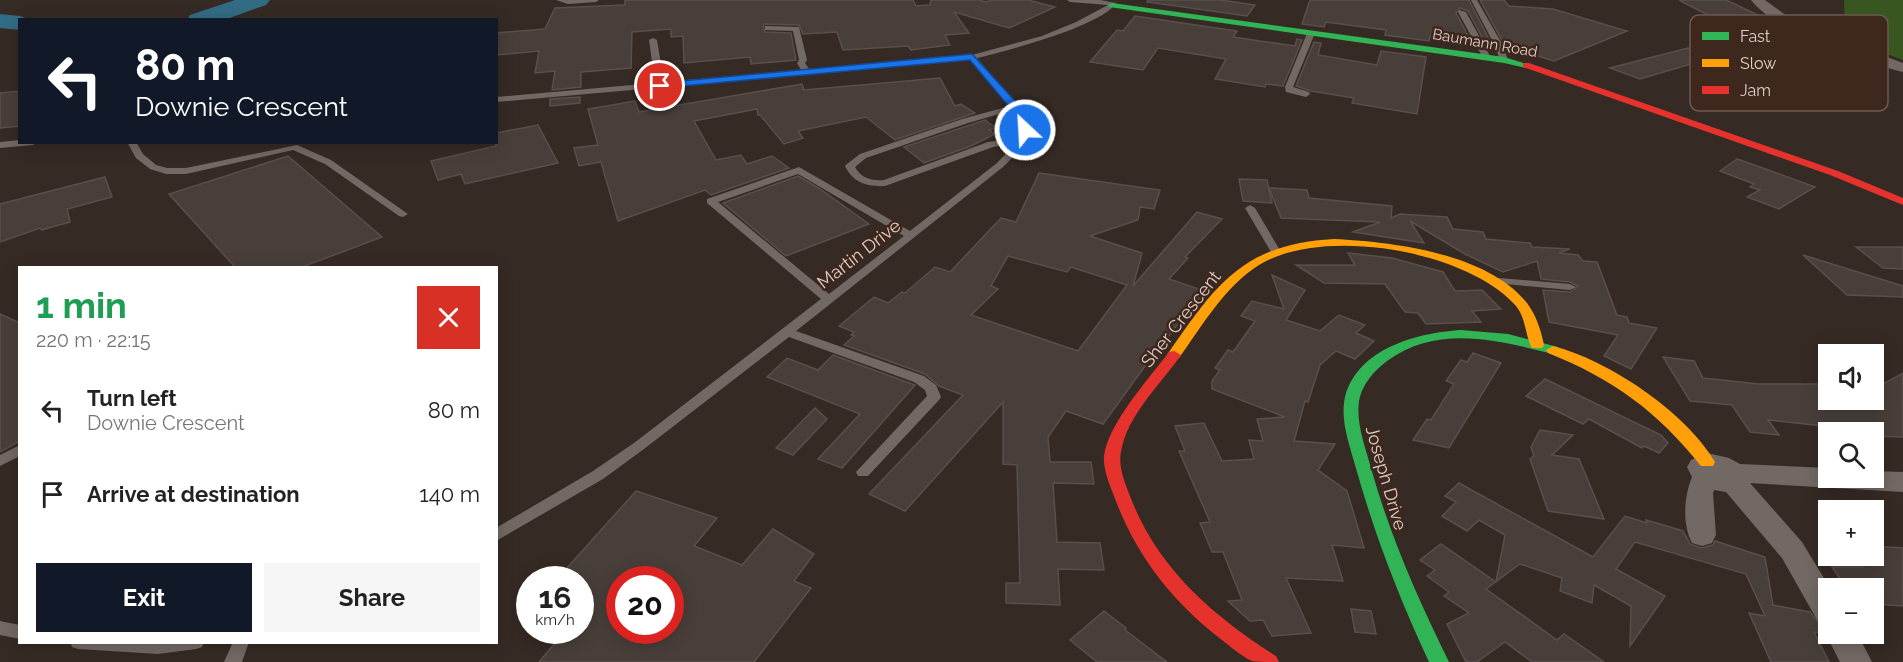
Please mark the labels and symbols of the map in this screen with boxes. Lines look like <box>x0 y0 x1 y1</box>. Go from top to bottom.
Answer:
legend <box>1690 15 1888 111</box>
street label: Baumann Road <box>1431 25 1539 61</box>
text: Fast <box>1740 27 1771 46</box>
text: Slow <box>1740 54 1776 73</box>
pin <box>634 60 685 111</box>
text: Jam <box>1740 81 1771 100</box>
position arrow <box>993 98 1057 162</box>
street label: Martin Drive <box>813 214 905 293</box>
street label: Sher Crescent <box>1136 266 1225 371</box>
street label: Joseph Drive <box>1362 423 1412 533</box>
speed limit sign: 20 <box>606 566 684 644</box>

